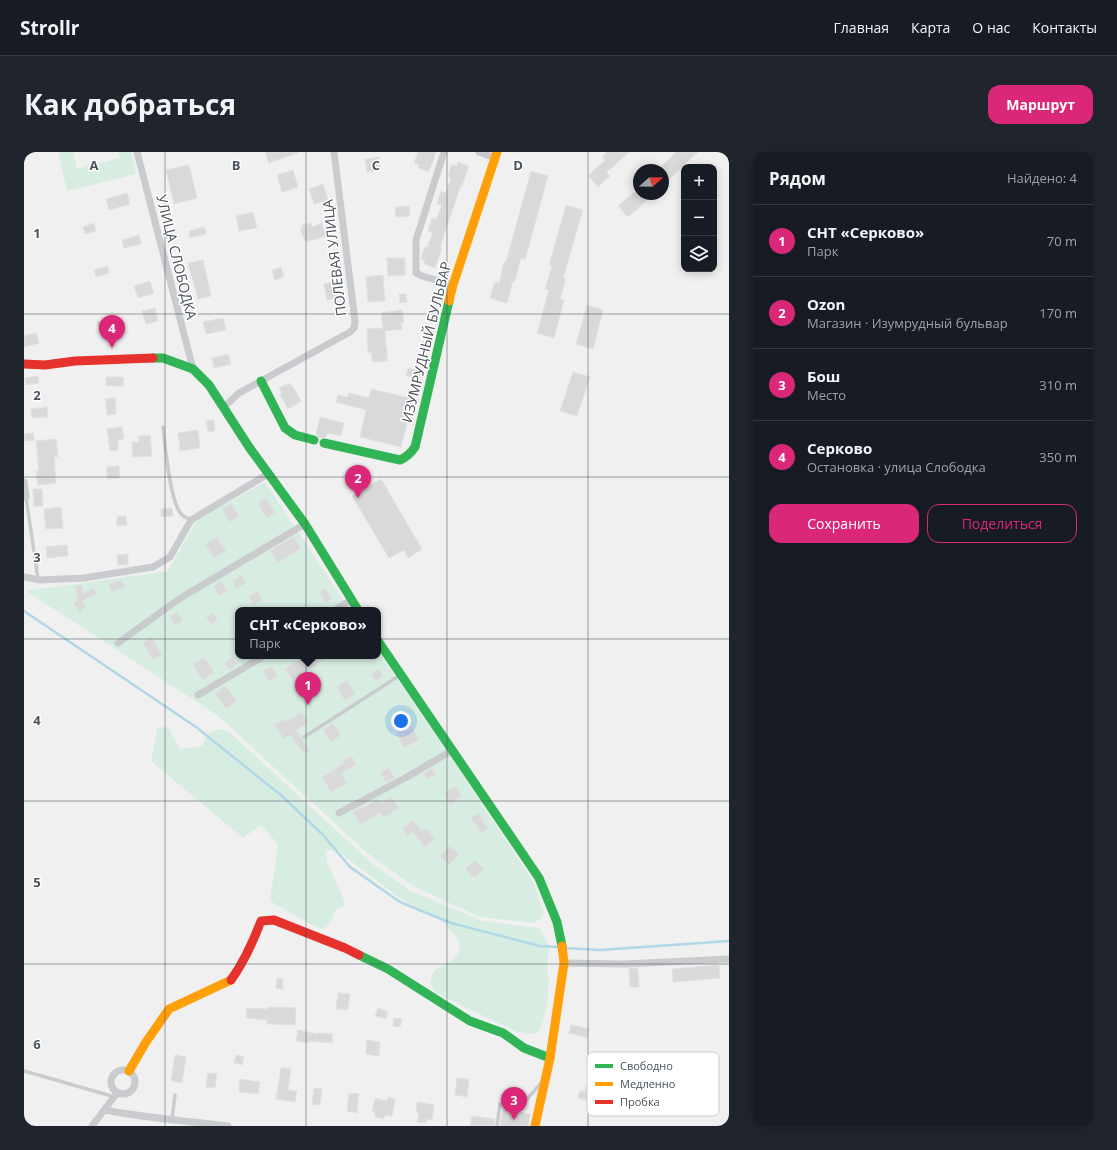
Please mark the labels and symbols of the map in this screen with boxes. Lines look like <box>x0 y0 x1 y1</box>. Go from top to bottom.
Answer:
text: A <box>90 156 99 174</box>
text: B <box>232 156 241 174</box>
text: C <box>372 156 380 174</box>
text: D <box>513 156 523 174</box>
north arrow <box>633 164 669 200</box>
street label: УЛИЦА СЛОБОДКА <box>152 193 202 321</box>
street label: ПОЛЕВАЯ УЛИЦА <box>317 198 351 317</box>
text: 1 <box>33 224 41 242</box>
street label: ИЗУМРУДНЫЙ БУЛЬВАР <box>397 259 455 425</box>
pin: 4 <box>99 315 125 348</box>
text: 2 <box>33 386 41 404</box>
pin: 2 <box>345 465 371 498</box>
text: 3 <box>33 548 41 566</box>
pin: 1 <box>295 672 321 705</box>
text: 4 <box>33 711 41 729</box>
your location <box>391 711 411 731</box>
text: 5 <box>33 873 41 891</box>
text: 6 <box>33 1035 41 1053</box>
legend <box>587 1052 719 1116</box>
text: Свободно <box>620 1058 673 1073</box>
text: Медленно <box>620 1076 676 1091</box>
pin: 3 <box>501 1087 527 1120</box>
text: Пробка <box>620 1094 660 1109</box>

